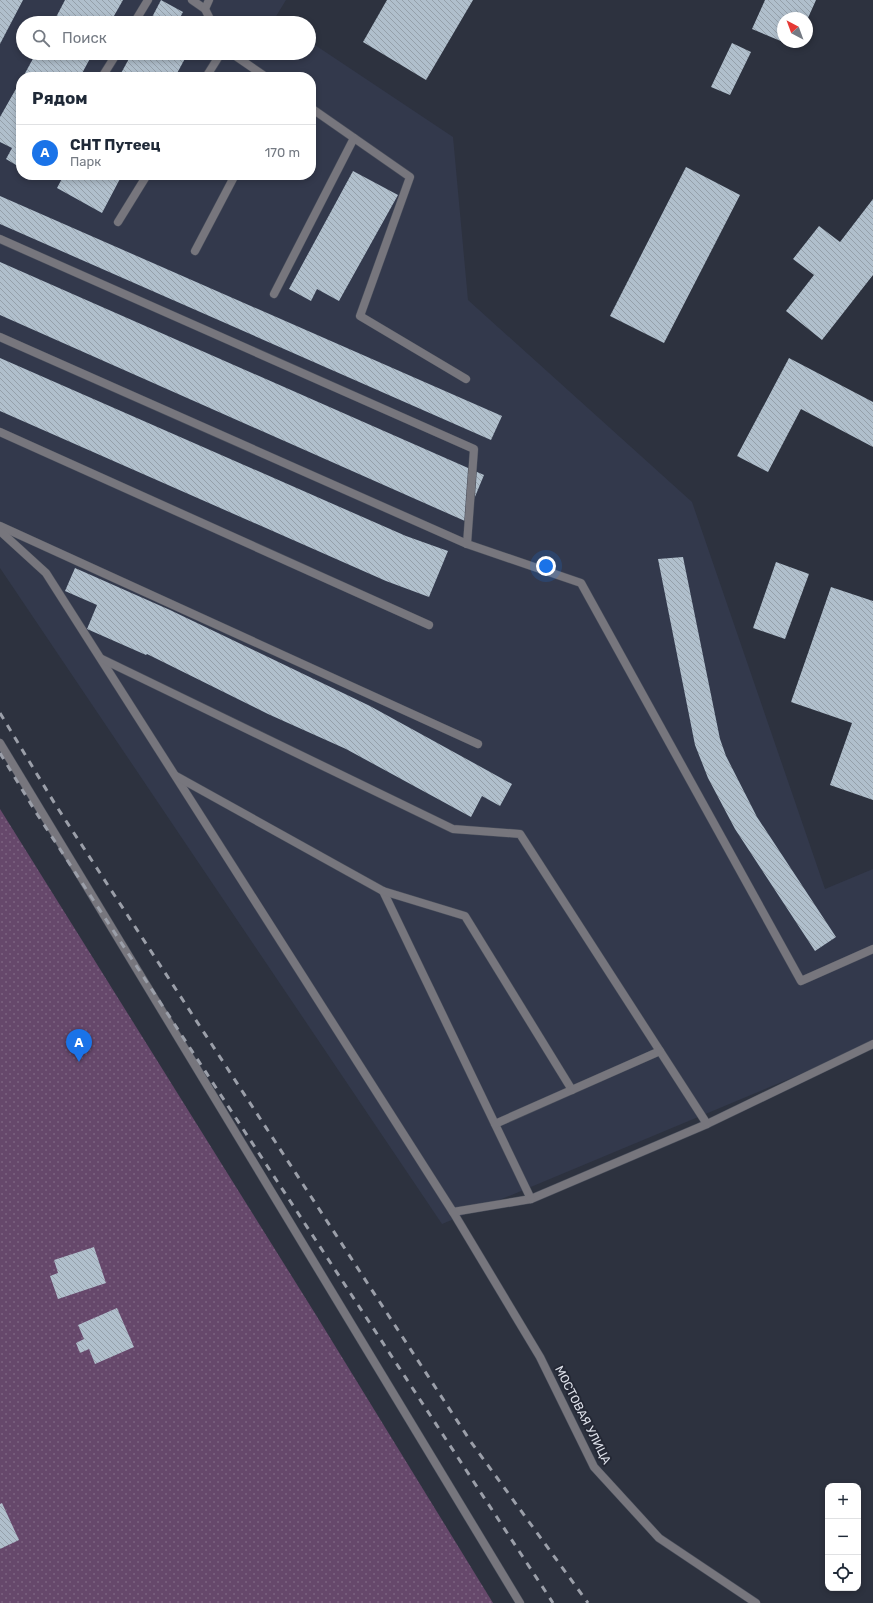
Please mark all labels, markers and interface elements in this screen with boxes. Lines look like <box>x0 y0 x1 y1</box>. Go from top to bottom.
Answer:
north arrow <box>777 12 813 48</box>
search box <box>16 16 316 60</box>
icon: search <box>30 27 52 49</box>
text: Поиск <box>62 29 107 47</box>
text: Рядом <box>32 88 88 108</box>
text: СНТ Путеец <box>70 136 160 154</box>
text: A <box>40 145 50 160</box>
text: 170 m <box>265 145 300 160</box>
text: Парк <box>70 154 101 169</box>
your location <box>536 556 556 576</box>
pin: A <box>66 1029 92 1062</box>
street label: МОСТОВАЯ УЛИЦА <box>552 1363 614 1467</box>
map controls <box>825 1483 861 1591</box>
button: + <box>825 1483 861 1519</box>
button: − <box>825 1519 861 1555</box>
button: locate <box>825 1555 861 1591</box>

